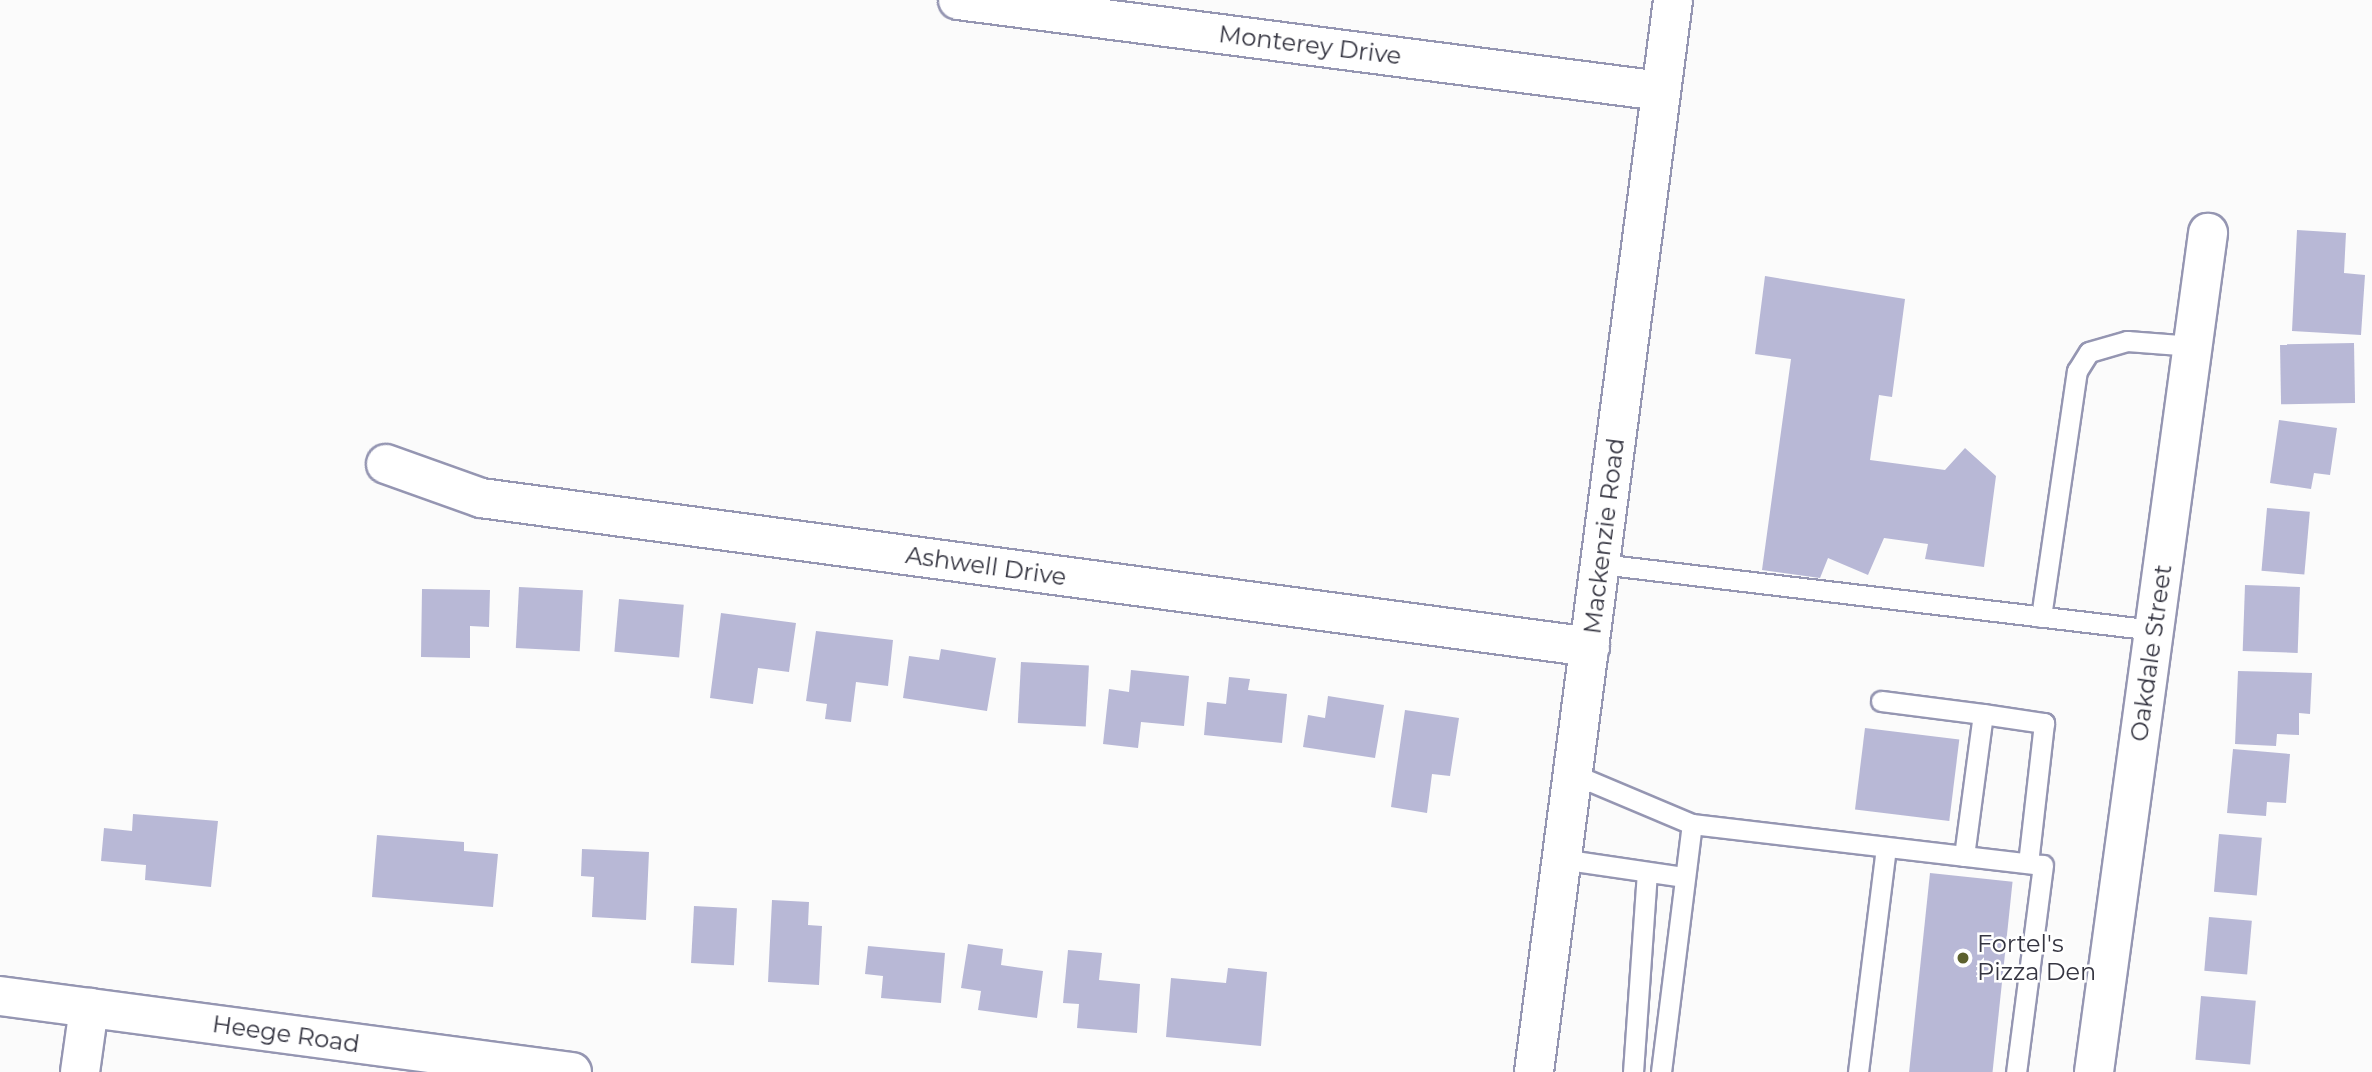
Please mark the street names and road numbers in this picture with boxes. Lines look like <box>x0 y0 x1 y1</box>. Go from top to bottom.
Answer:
street label: Monterey Drive <box>1217 20 1403 70</box>
street label: Mackenzie Road <box>1578 436 1630 636</box>
street label: Ashwell Drive <box>904 540 1068 592</box>
street label: Oakdale Street <box>2124 563 2178 743</box>
street label: Heege Road <box>210 1009 362 1059</box>

